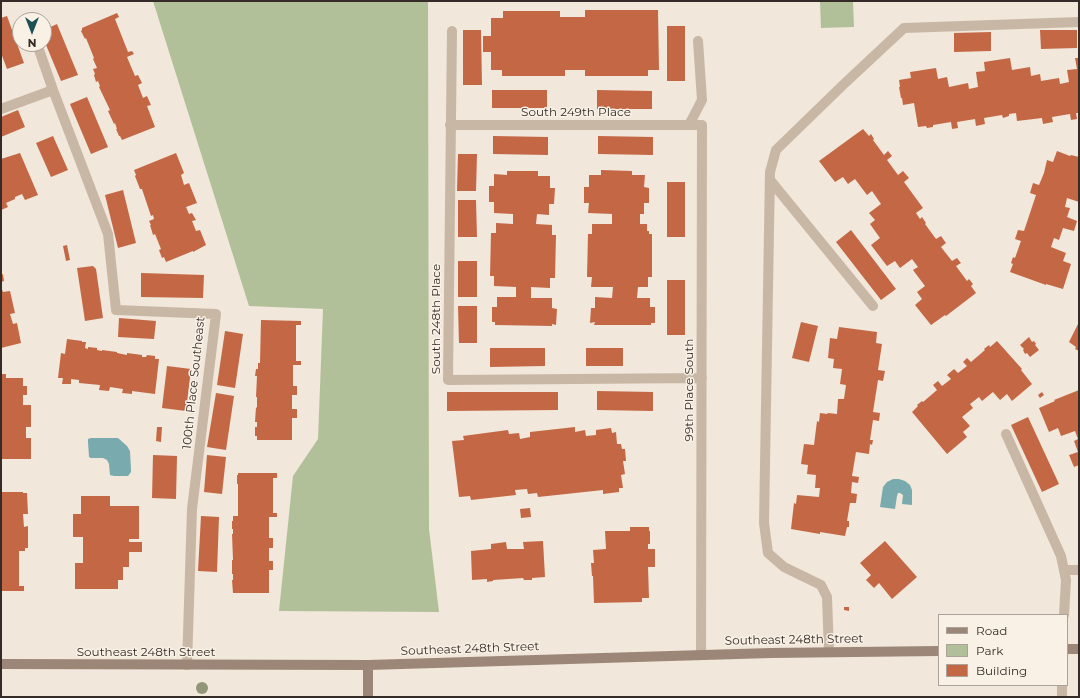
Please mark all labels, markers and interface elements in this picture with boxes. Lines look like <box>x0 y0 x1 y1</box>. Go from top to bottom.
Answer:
north arrow <box>12 12 52 52</box>
text: N <box>28 36 36 50</box>
street label: South 249th Place <box>521 105 631 119</box>
street label: South 248th Place <box>429 264 443 374</box>
street label: 100th Place Southeast <box>180 316 208 450</box>
street label: 99th Place South <box>682 339 696 441</box>
legend <box>938 614 1068 686</box>
text: Road <box>976 623 1007 638</box>
street label: Southeast 248th Street <box>725 632 863 648</box>
street label: Southeast 248th Street <box>400 639 540 659</box>
text: Park <box>976 643 1003 658</box>
street label: Southeast 248th Street <box>77 645 215 659</box>
text: Building <box>976 663 1027 678</box>

